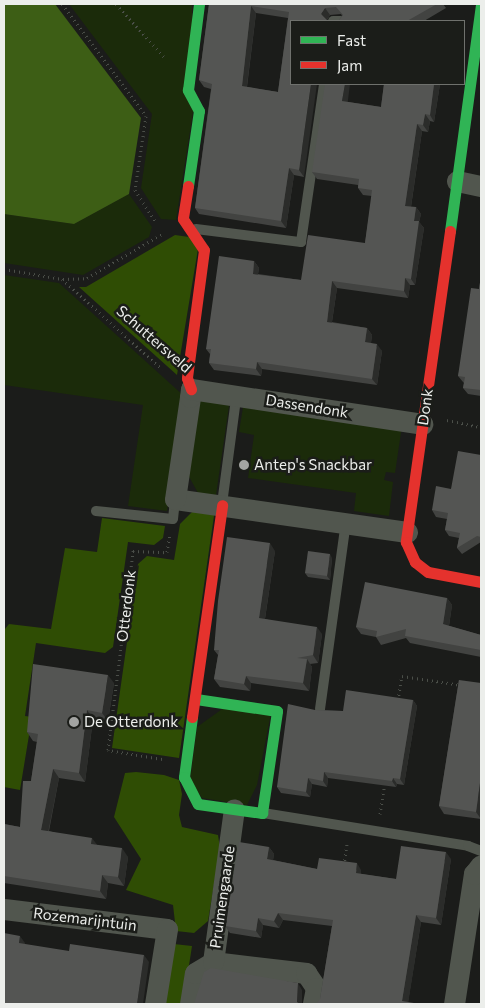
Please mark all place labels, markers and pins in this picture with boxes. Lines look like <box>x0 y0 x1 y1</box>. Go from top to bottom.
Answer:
place label: Antep's Snackbar <box>254 456 372 474</box>
marker: Antep's Snackbar <box>238 459 250 471</box>
place label: De Otterdonk <box>84 713 178 731</box>
marker: De Otterdonk <box>68 716 80 728</box>

